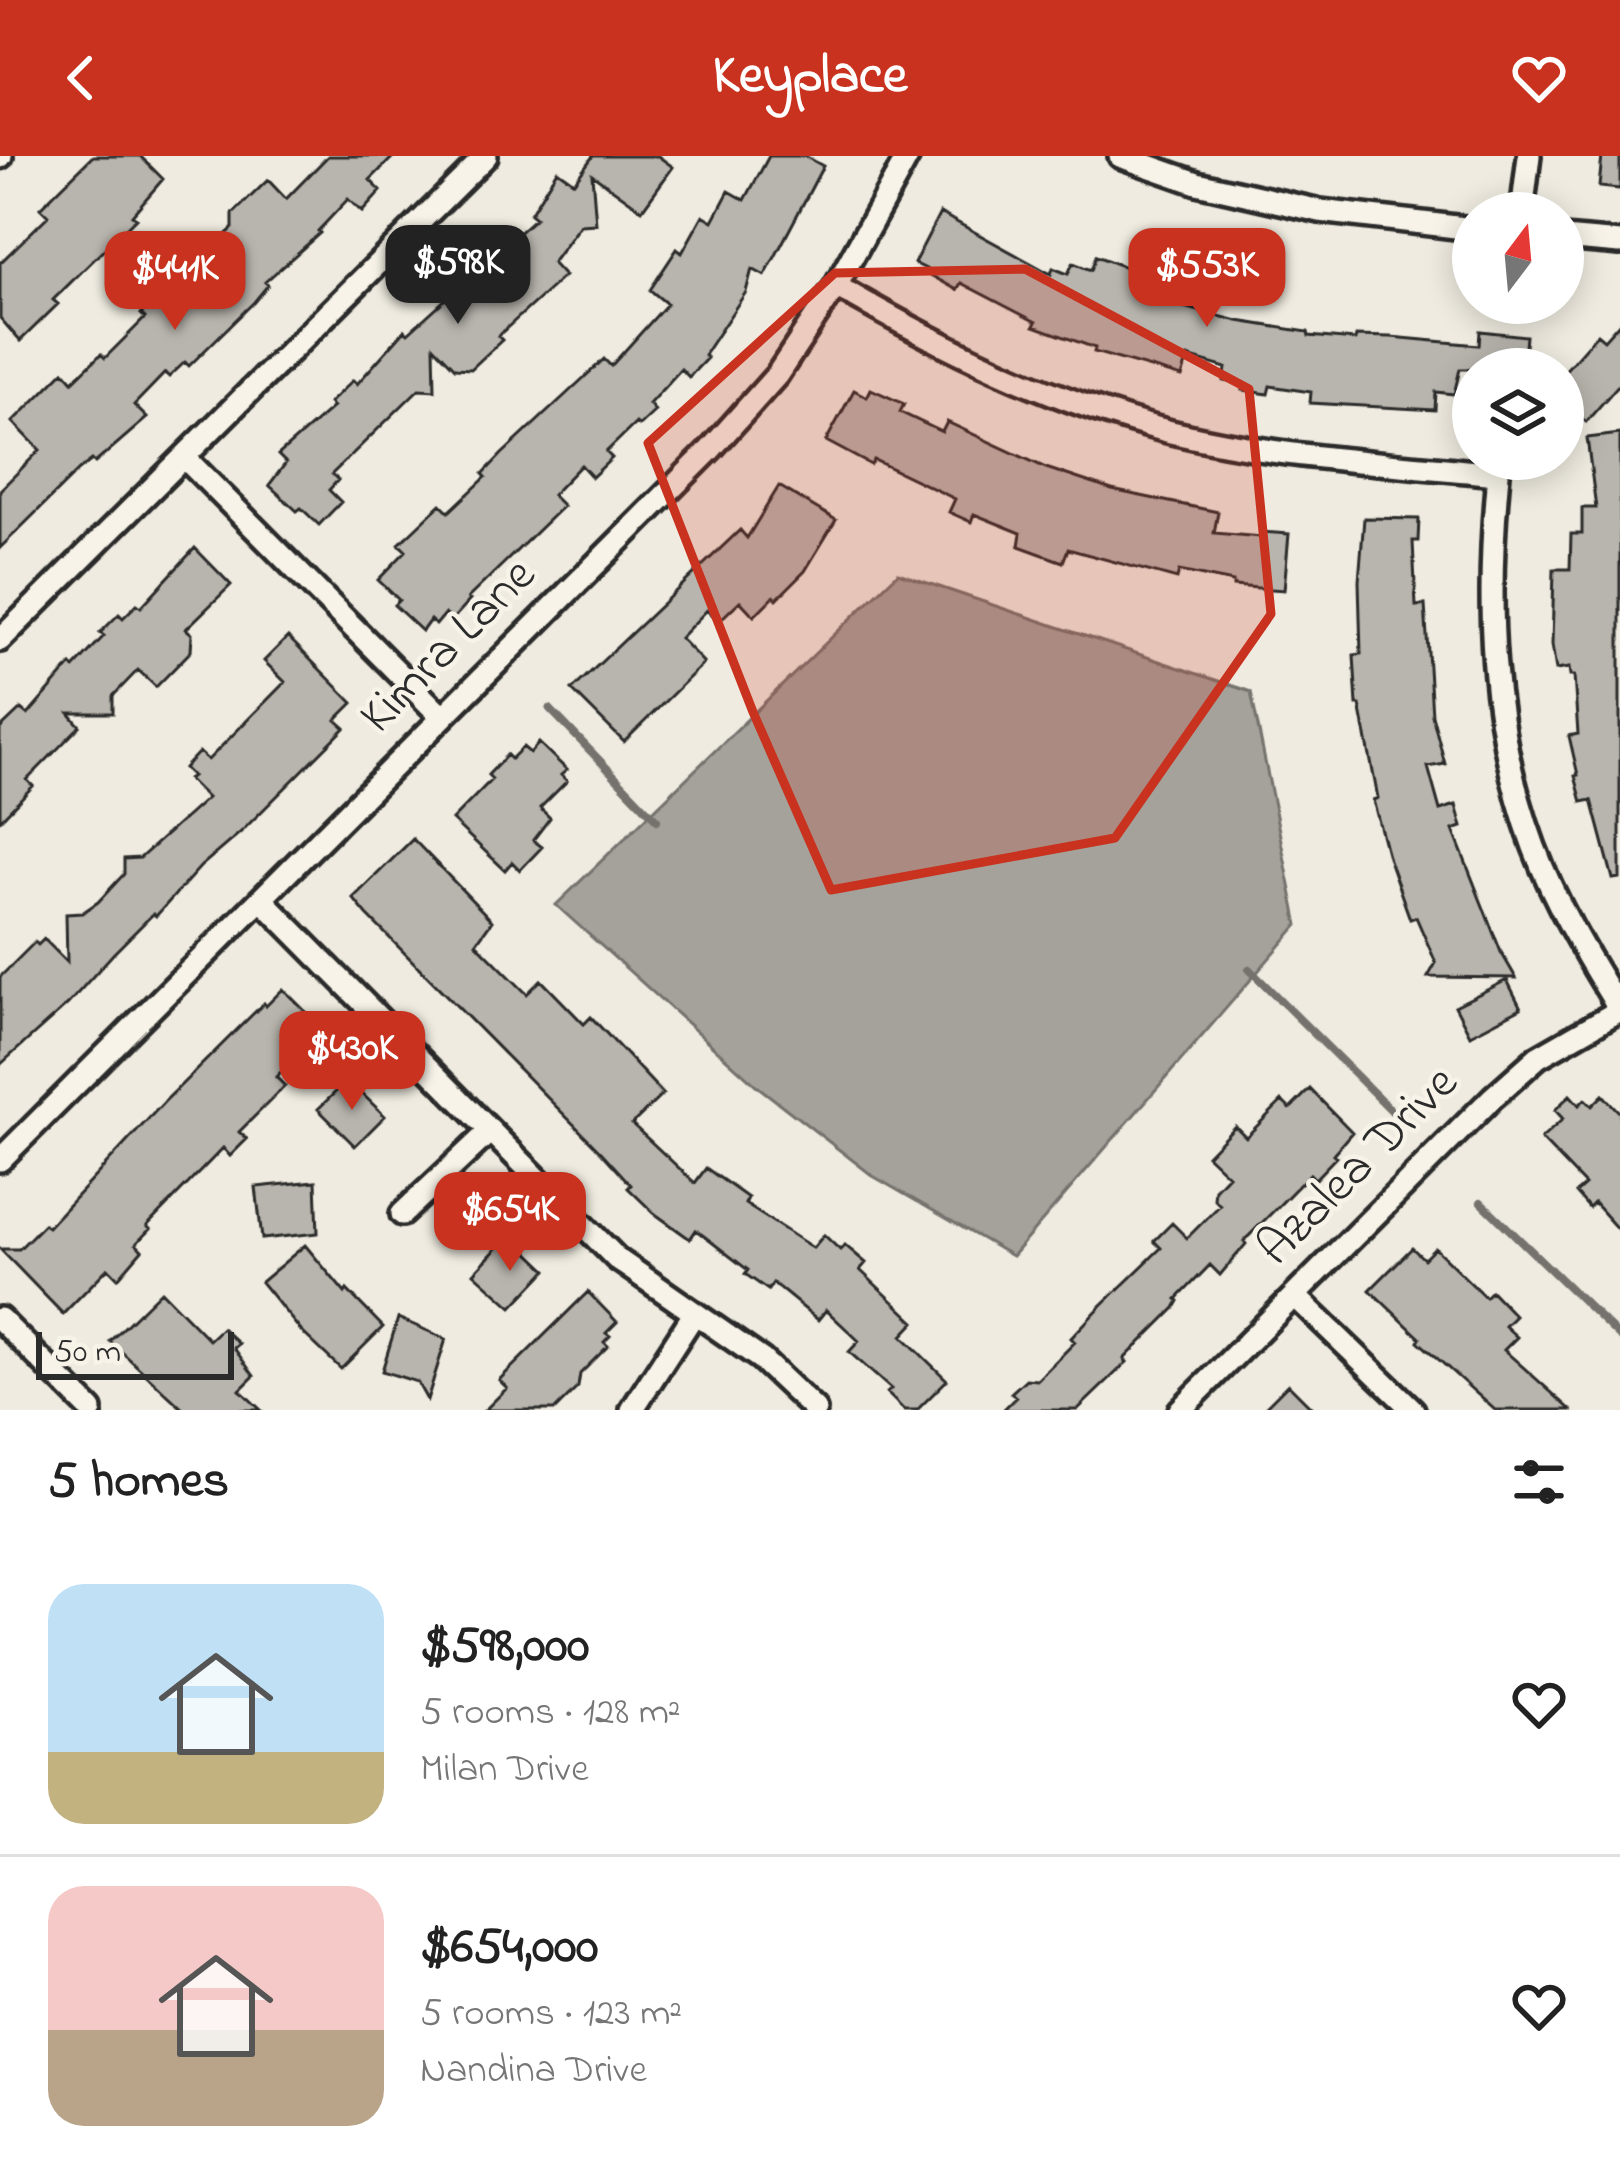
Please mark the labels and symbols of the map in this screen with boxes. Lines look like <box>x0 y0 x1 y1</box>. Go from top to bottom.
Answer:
north arrow <box>1452 192 1584 324</box>
pin: $598K <box>374 225 542 327</box>
pin: $553K <box>1123 228 1291 330</box>
pin: $441K <box>91 231 259 333</box>
street label: Kimra Lane <box>343 541 555 753</box>
pin: $430K <box>268 1011 436 1113</box>
street label: Azalea Drive <box>1241 1049 1477 1285</box>
pin: $654K <box>426 1172 594 1274</box>
scale bar <box>36 1326 234 1379</box>

